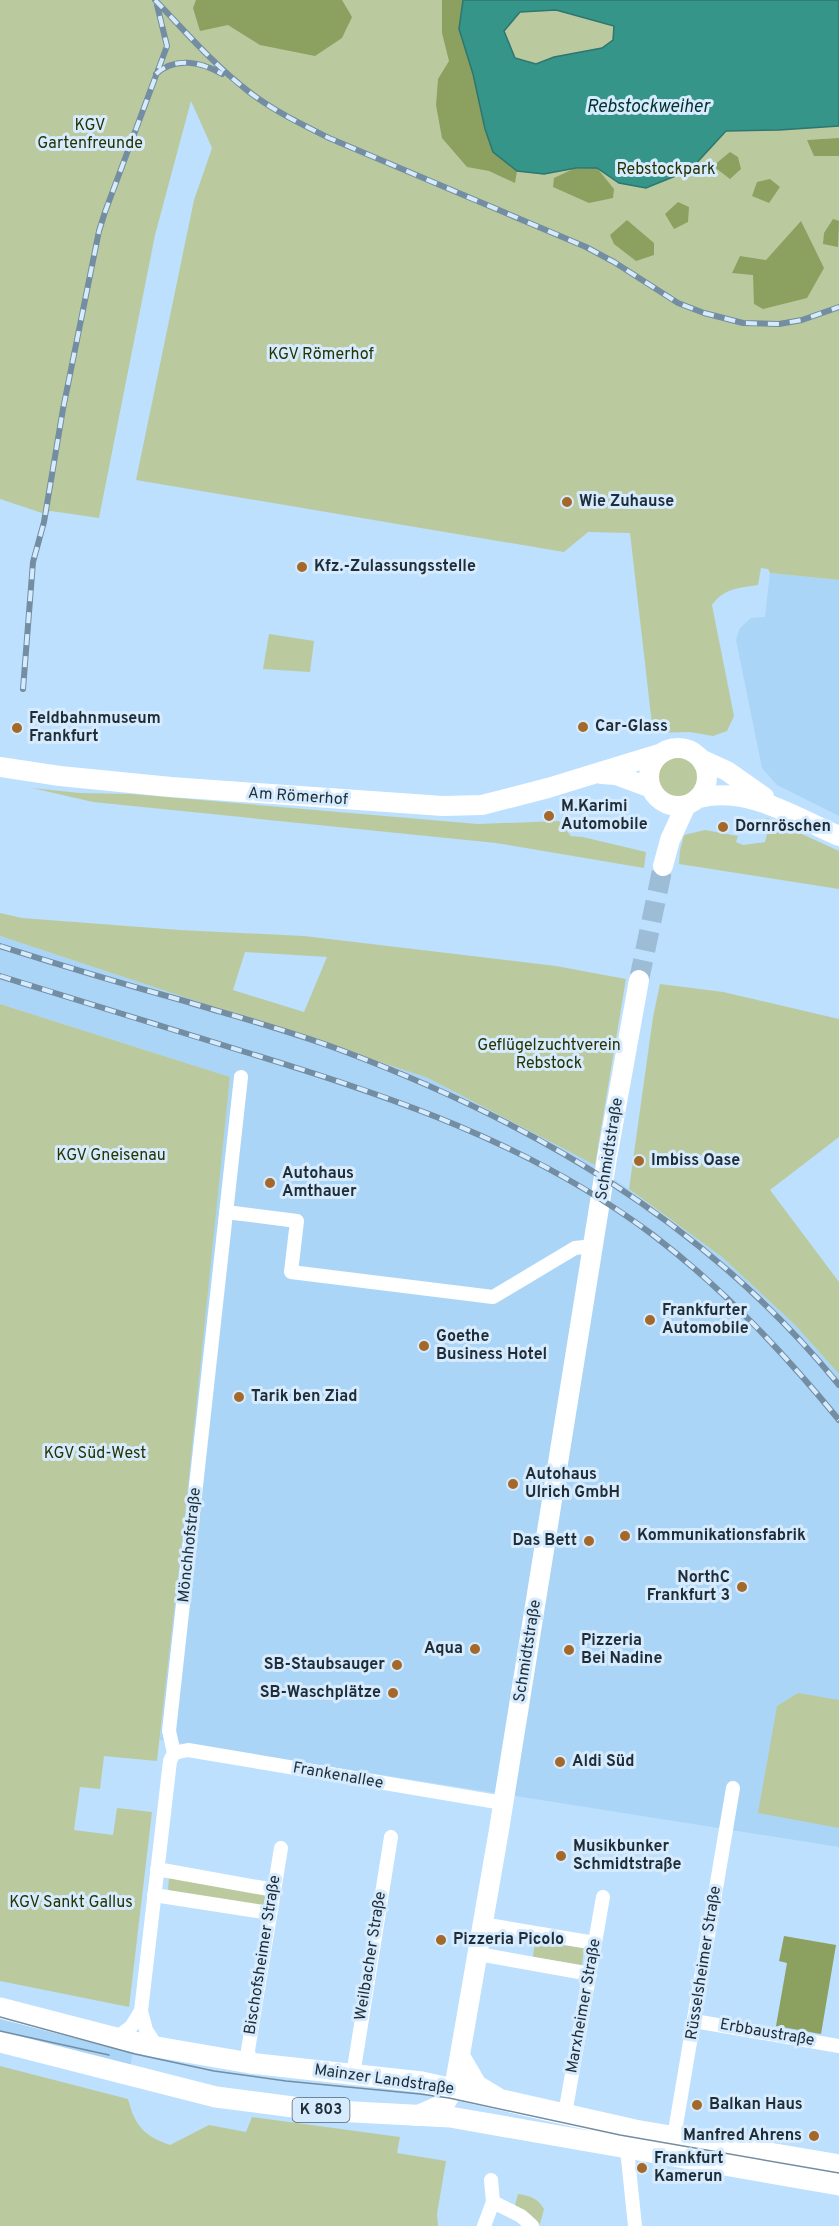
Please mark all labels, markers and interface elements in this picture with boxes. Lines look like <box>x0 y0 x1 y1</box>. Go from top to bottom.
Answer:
water label: Rebstockweiher <box>586 96 712 119</box>
park label: KGV Gartenfreunde <box>37 116 143 154</box>
park label: Rebstockpark <box>616 160 716 180</box>
park label: KGV Römerhof <box>268 345 375 365</box>
place label: Wie Zuhause <box>579 492 674 512</box>
marker: Wie Zuhause <box>560 495 574 509</box>
place label: Kfz.-Zulassungsstelle <box>314 557 476 577</box>
marker: Kfz.-Zulassungsstelle <box>295 560 309 574</box>
place label: Feldbahnmuseum Frankfurt <box>29 709 161 747</box>
place label: Car-Glass <box>595 717 668 737</box>
marker: Car-Glass <box>576 720 590 734</box>
marker: Feldbahnmuseum Frankfurt <box>10 721 24 735</box>
street label: Am Römerhof <box>247 784 349 811</box>
place label: M.Karimi Automobile <box>561 797 648 835</box>
marker: M.Karimi Automobile <box>542 809 556 823</box>
place label: Dornröschen <box>735 817 831 837</box>
marker: Dornröschen <box>716 820 730 834</box>
park label: Geflügelzuchtverein Rebstock <box>477 1036 621 1074</box>
street label: Schmidtstraße <box>592 1096 628 1202</box>
park label: KGV Gneisenau <box>56 1146 166 1166</box>
place label: Imbiss Oase <box>651 1151 740 1171</box>
marker: Imbiss Oase <box>632 1154 646 1168</box>
place label: Autohaus Amthauer <box>282 1164 357 1202</box>
marker: Autohaus Amthauer <box>263 1176 277 1190</box>
place label: Frankfurter Automobile <box>662 1301 749 1339</box>
marker: Frankfurter Automobile <box>643 1313 657 1327</box>
place label: Goethe Business Hotel <box>436 1327 547 1365</box>
marker: Goethe Business Hotel <box>417 1339 431 1353</box>
place label: Tarik ben Ziad <box>251 1387 357 1407</box>
marker: Tarik ben Ziad <box>232 1390 246 1404</box>
park label: KGV Süd-West <box>44 1444 146 1464</box>
place label: Autohaus Ulrich GmbH <box>525 1465 620 1503</box>
marker: Autohaus Ulrich GmbH <box>506 1477 520 1491</box>
street label: Mönchhofstraße <box>174 1486 206 1604</box>
place label: Kommunikationsfabrik <box>637 1526 806 1546</box>
marker: Kommunikationsfabrik <box>618 1529 632 1543</box>
place label: Das Bett <box>512 1531 577 1551</box>
marker: Das Bett <box>582 1534 596 1548</box>
place label: NorthC Frankfurt 3 <box>647 1568 730 1606</box>
marker: NorthC Frankfurt 3 <box>735 1580 749 1594</box>
street label: Schmidtstraße <box>510 1598 546 1704</box>
place label: Pizzeria Bei Nadine <box>581 1631 662 1669</box>
place label: Aqua <box>424 1639 463 1659</box>
marker: Aqua <box>468 1642 482 1656</box>
marker: Pizzeria Bei Nadine <box>562 1643 576 1657</box>
place label: SB-Staubsauger <box>264 1655 385 1675</box>
marker: SB-Staubsauger <box>390 1658 404 1672</box>
place label: SB-Waschplätze <box>260 1683 381 1703</box>
marker: SB-Waschplätze <box>386 1686 400 1700</box>
place label: Aldi Süd <box>572 1752 634 1772</box>
marker: Aldi Süd <box>553 1755 567 1769</box>
street label: Frankenallee <box>291 1758 385 1794</box>
place label: Musikbunker Schmidtstraße <box>573 1837 681 1875</box>
marker: Musikbunker Schmidtstraße <box>554 1849 568 1863</box>
street label: Bischofsheimer Straße <box>240 1874 286 2036</box>
street label: Rüsselsheimer Straße <box>682 1884 726 2042</box>
street label: Weilbacher Straße <box>351 1890 391 2022</box>
park label: KGV Sankt Gallus <box>9 1893 133 1913</box>
place label: Pizzeria Picolo <box>453 1930 564 1950</box>
marker: Pizzeria Picolo <box>434 1933 448 1947</box>
street label: Marxheimer Straße <box>562 1937 606 2075</box>
street label: Erbbaustraße <box>718 2015 816 2051</box>
street label: Mainzer Landstraße <box>313 2060 455 2100</box>
place label: Balkan Haus <box>709 2095 803 2115</box>
road number: K 803 <box>292 2098 350 2122</box>
marker: Balkan Haus <box>690 2098 704 2112</box>
place label: Manfred Ahrens <box>683 2126 802 2146</box>
marker: Manfred Ahrens <box>807 2129 821 2143</box>
place label: Frankfurt Kamerun <box>654 2149 724 2187</box>
marker: Frankfurt Kamerun <box>635 2161 649 2175</box>

